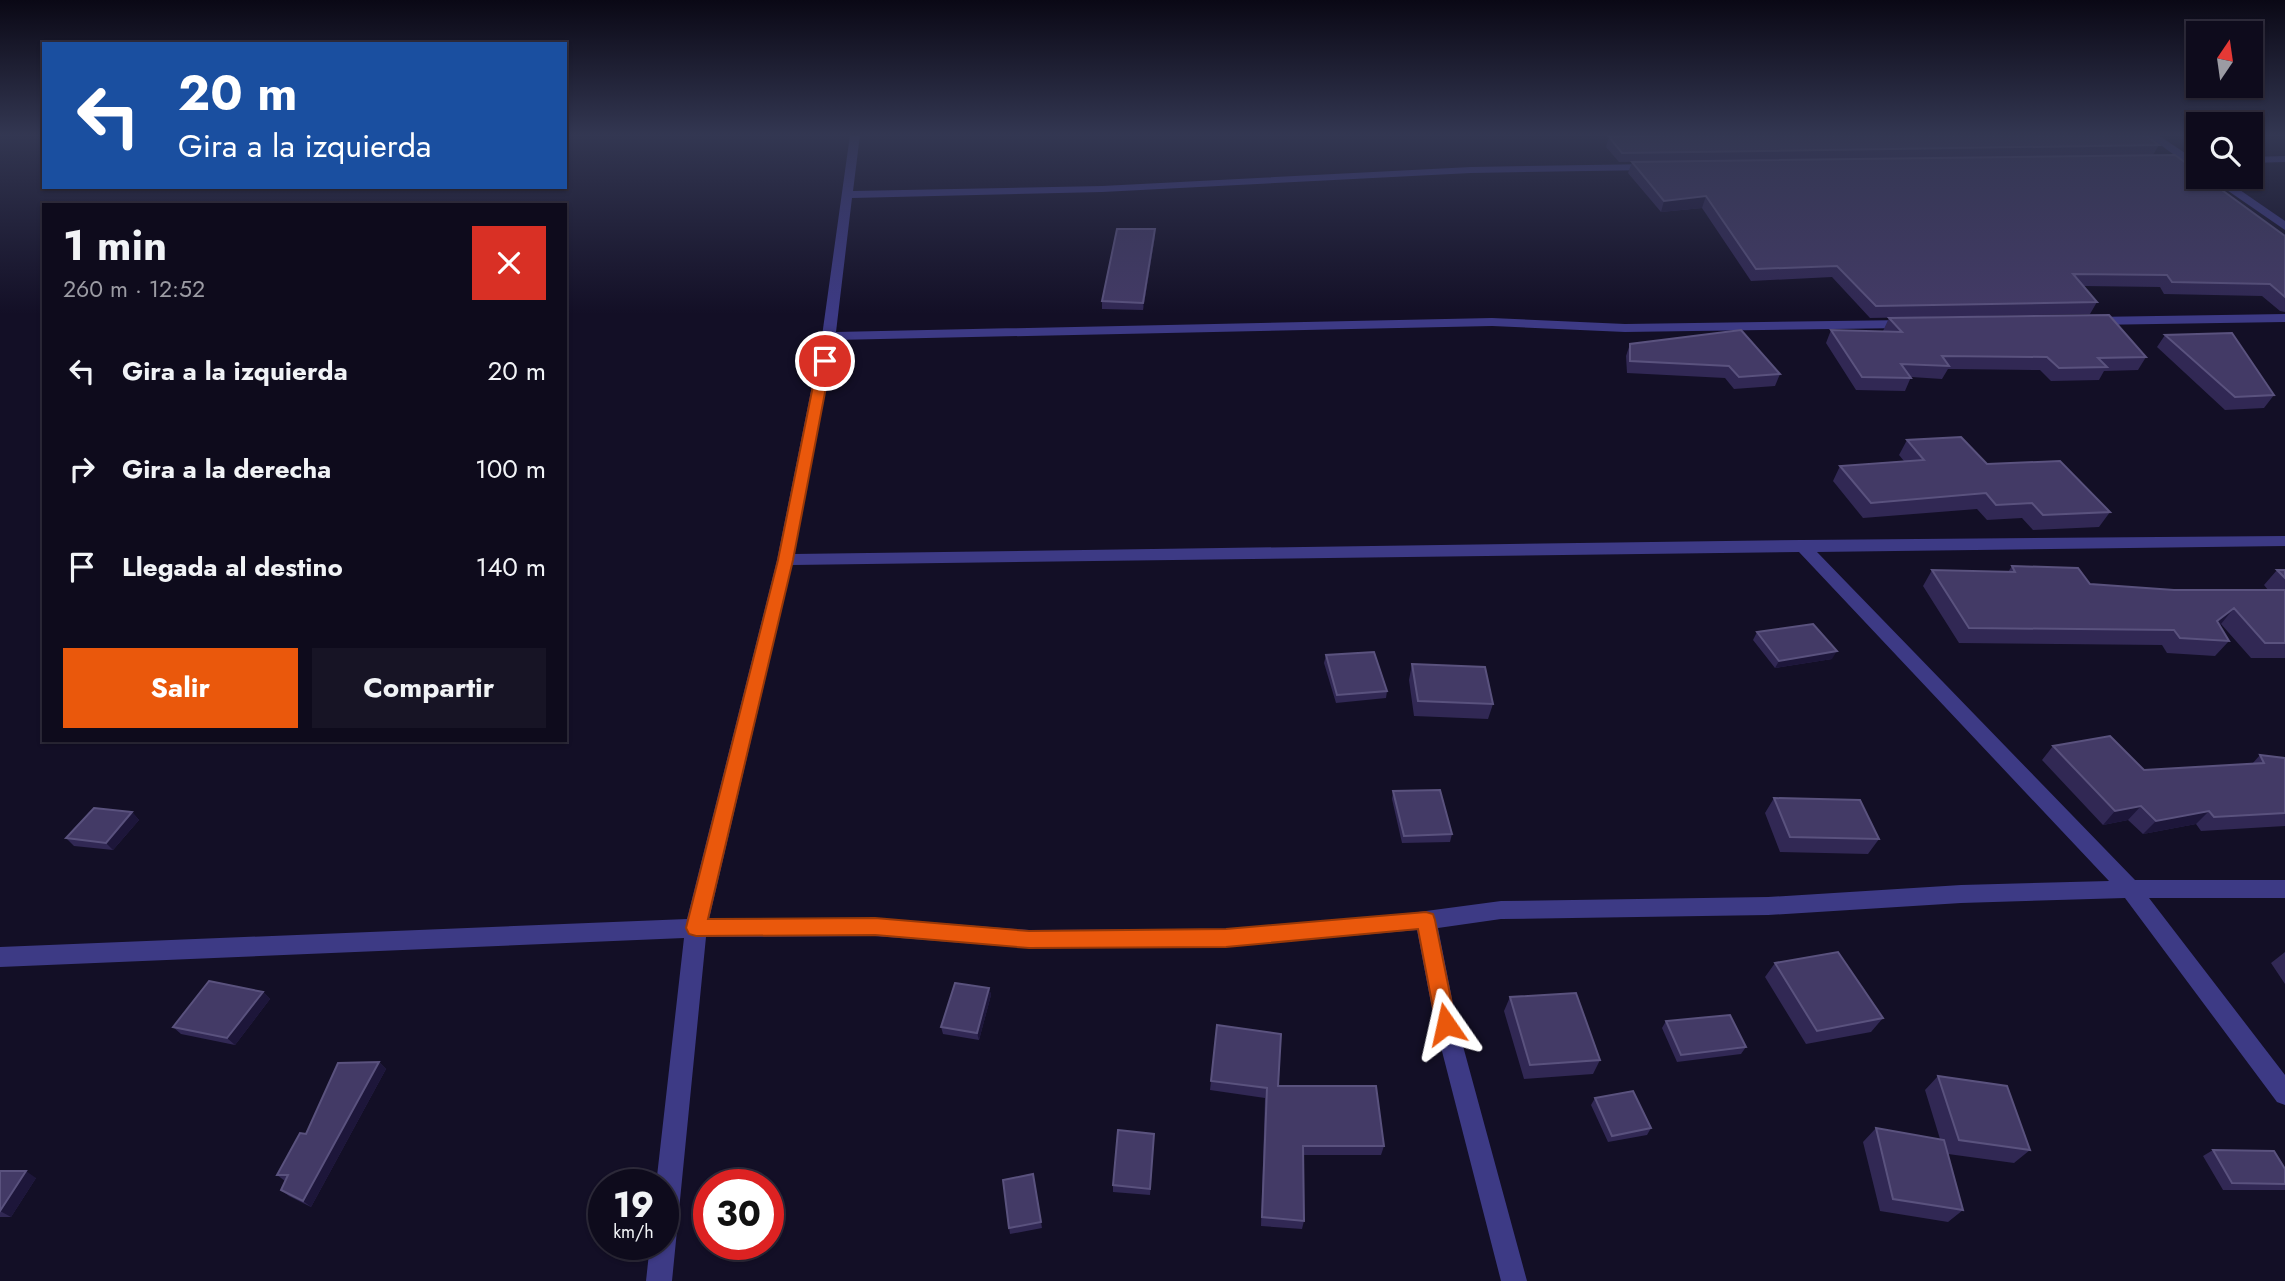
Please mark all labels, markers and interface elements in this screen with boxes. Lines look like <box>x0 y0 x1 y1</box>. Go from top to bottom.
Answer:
north arrow <box>2186 21 2263 98</box>
map controls <box>2186 21 2263 189</box>
text: 20 m <box>178 58 297 128</box>
icon: left <box>63 70 154 161</box>
button: search <box>2186 112 2263 189</box>
text: Gira a la izquierda <box>178 123 431 169</box>
text: 1 min <box>63 215 167 276</box>
button: close <box>472 226 546 300</box>
text: 260 m · 12:52 <box>63 272 205 306</box>
pin <box>795 331 855 391</box>
icon: arrive <box>806 342 844 380</box>
icon: left <box>63 352 101 390</box>
text: Gira a la izquierda <box>122 352 348 390</box>
text: 20 m <box>488 352 546 390</box>
icon: right <box>63 450 101 488</box>
text: Gira a la derecha <box>122 450 331 488</box>
text: 100 m <box>475 450 546 488</box>
icon: arrive <box>63 548 101 586</box>
text: Llegada al destino <box>122 548 343 586</box>
text: 140 m <box>475 548 546 586</box>
button: Salir <box>63 648 298 728</box>
button: Compartir <box>312 648 546 728</box>
position arrow <box>1409 987 1483 1061</box>
speed limit sign: 30 <box>693 1169 784 1260</box>
text: 19 <box>613 1180 654 1230</box>
text: km/h <box>613 1219 654 1245</box>

